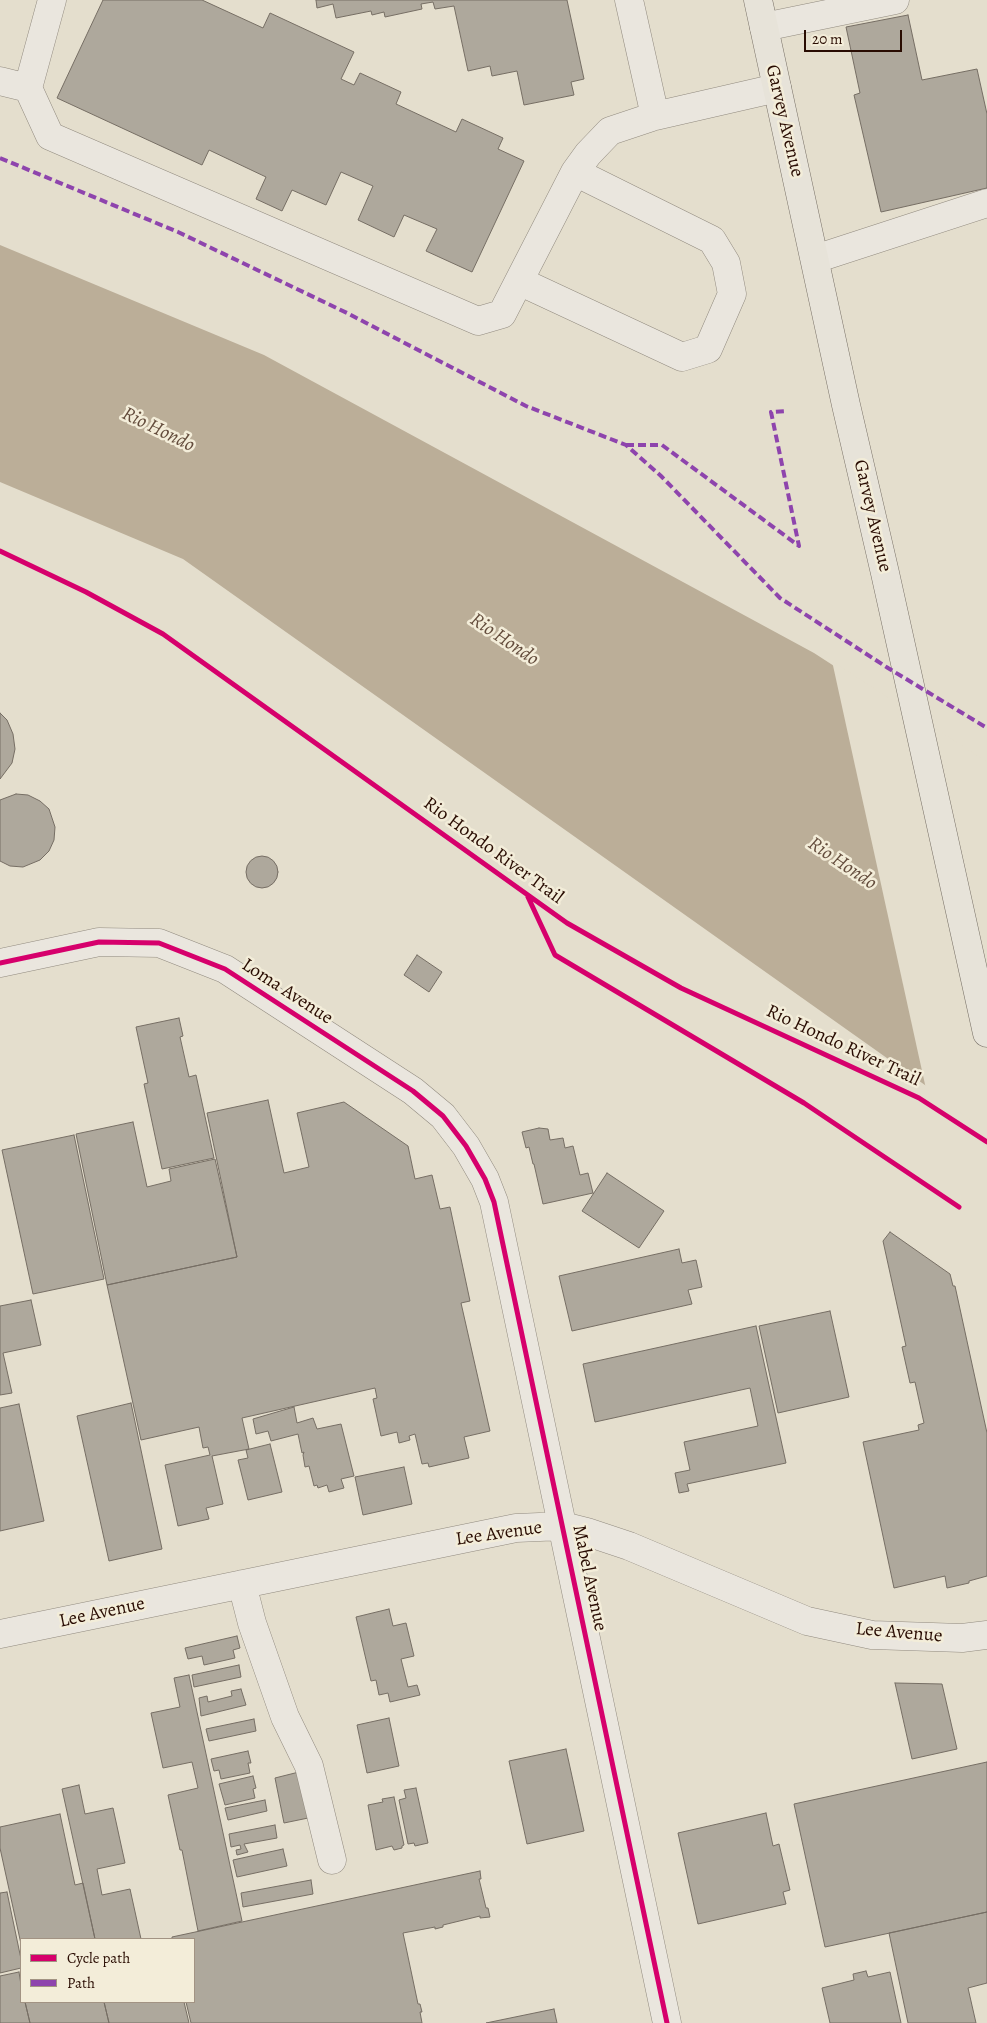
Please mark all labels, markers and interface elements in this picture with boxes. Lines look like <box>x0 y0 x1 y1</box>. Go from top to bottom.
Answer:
scale bar <box>807 20 904 52</box>
text: 20 m <box>812 29 843 49</box>
street label: Garvey Avenue <box>760 63 808 179</box>
water label: Rio Hondo <box>118 402 198 458</box>
street label: Garvey Avenue <box>848 458 896 574</box>
water label: Rio Hondo <box>465 608 543 672</box>
street label: Rio Hondo River Trail <box>419 793 567 909</box>
water label: Rio Hondo <box>803 832 881 896</box>
street label: Loma Avenue <box>237 954 337 1030</box>
street label: Rio Hondo River Trail <box>762 1000 924 1092</box>
street label: Lee Avenue <box>454 1517 544 1551</box>
street label: Mabel Avenue <box>567 1523 611 1633</box>
street label: Lee Avenue <box>57 1593 147 1633</box>
street label: Lee Avenue <box>855 1618 943 1648</box>
legend <box>20 1938 195 2003</box>
text: Cycle path <box>67 1948 130 1968</box>
text: Path <box>67 1973 95 1993</box>

